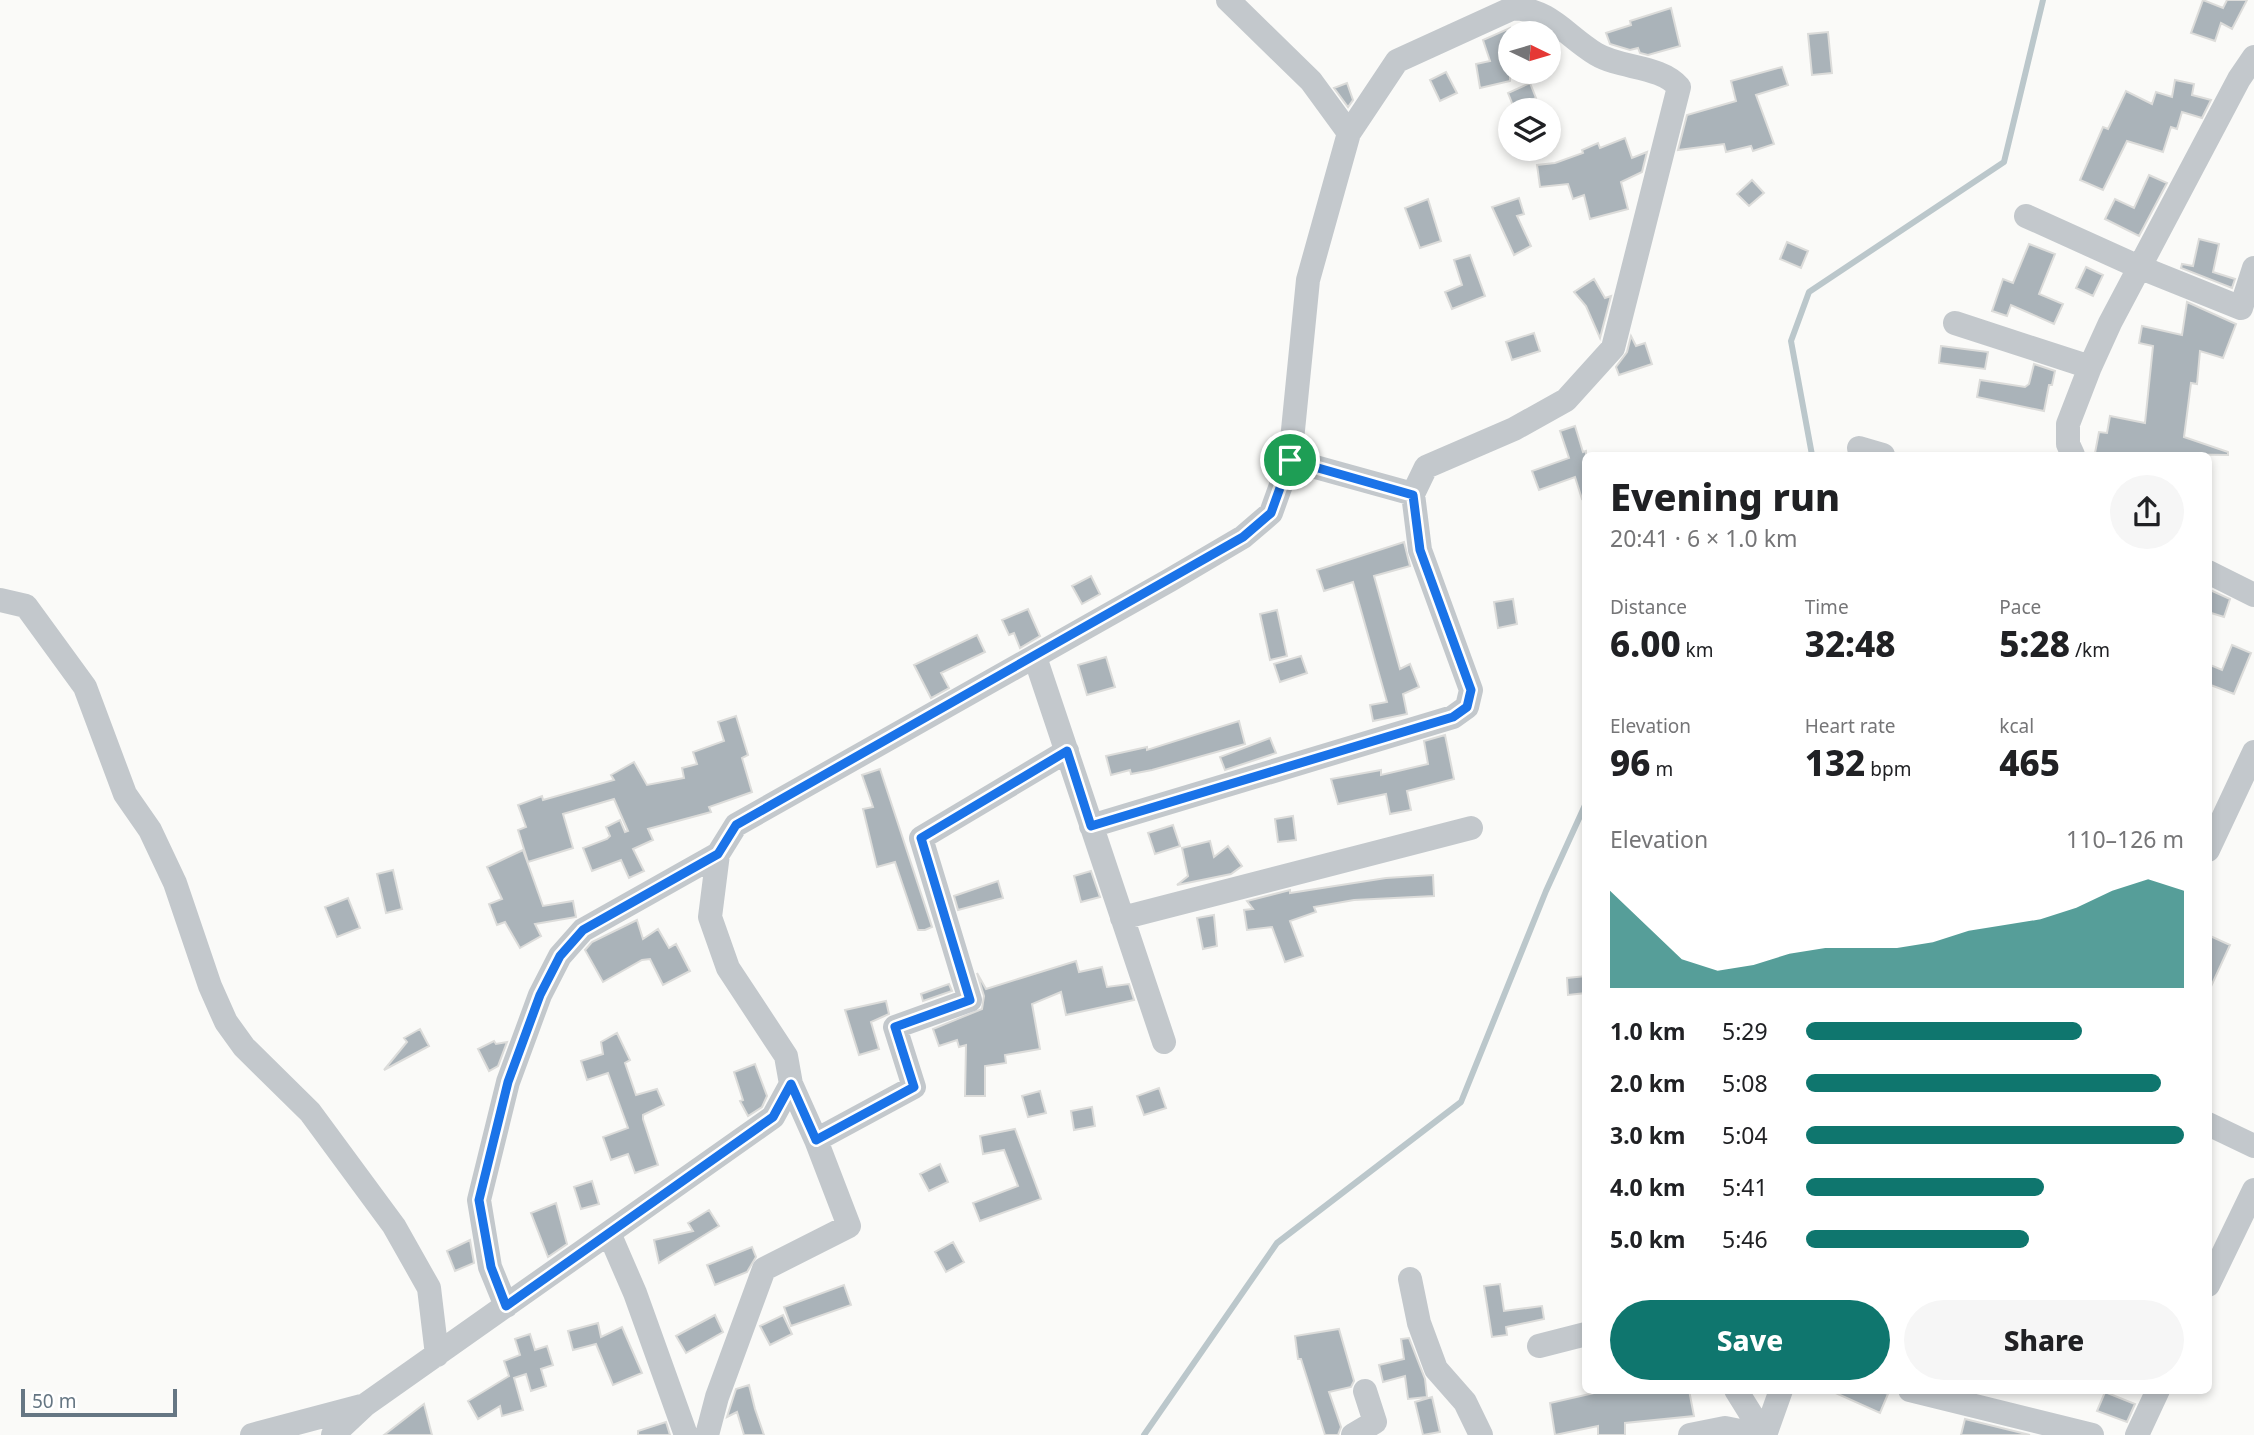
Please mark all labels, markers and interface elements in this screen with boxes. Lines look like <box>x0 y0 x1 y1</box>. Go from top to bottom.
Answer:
north arrow <box>1498 21 1561 84</box>
map controls <box>1498 21 1561 161</box>
button: layers <box>1498 98 1561 161</box>
pin <box>1260 430 1320 490</box>
icon: arrive <box>1271 441 1309 479</box>
text: Evening run <box>1610 470 1840 522</box>
button: share <box>2110 475 2184 549</box>
text: 20:41 · 6 × 1.0 km <box>1610 522 1797 554</box>
text: Distance <box>1610 594 1687 620</box>
text: Time <box>1805 594 1849 620</box>
text: Pace <box>1999 594 2041 620</box>
text: 6.00 <box>1610 620 1681 667</box>
text: 32:48 <box>1805 620 1896 667</box>
text: 5:28 <box>1999 620 2070 667</box>
text: km <box>1681 637 1714 663</box>
text: /km <box>2070 637 2110 663</box>
text: Elevation <box>1610 713 1691 739</box>
text: Heart rate <box>1805 713 1895 739</box>
text: kcal <box>1999 713 2034 739</box>
text: 96 <box>1610 739 1650 786</box>
text: 132 <box>1805 739 1865 786</box>
text: 465 <box>1999 739 2060 786</box>
text: m <box>1650 756 1673 782</box>
text: bpm <box>1865 756 1911 782</box>
text: Elevation <box>1610 823 1708 855</box>
text: 110–126 m <box>2066 823 2184 855</box>
text: 1.0 km <box>1610 1015 1685 1047</box>
text: 5:29 <box>1722 1015 1768 1047</box>
text: 2.0 km <box>1610 1067 1685 1099</box>
text: 5:08 <box>1722 1067 1768 1099</box>
text: 3.0 km <box>1610 1119 1685 1151</box>
text: 5:04 <box>1722 1119 1768 1151</box>
text: 4.0 km <box>1610 1171 1685 1203</box>
text: 5:41 <box>1722 1171 1768 1203</box>
text: 5.0 km <box>1610 1223 1685 1255</box>
text: 5:46 <box>1722 1223 1768 1255</box>
button: Save <box>1610 1300 1890 1380</box>
button: Share <box>1904 1300 2184 1380</box>
scale bar <box>21 1386 177 1418</box>
text: 50 m <box>32 1388 76 1414</box>

